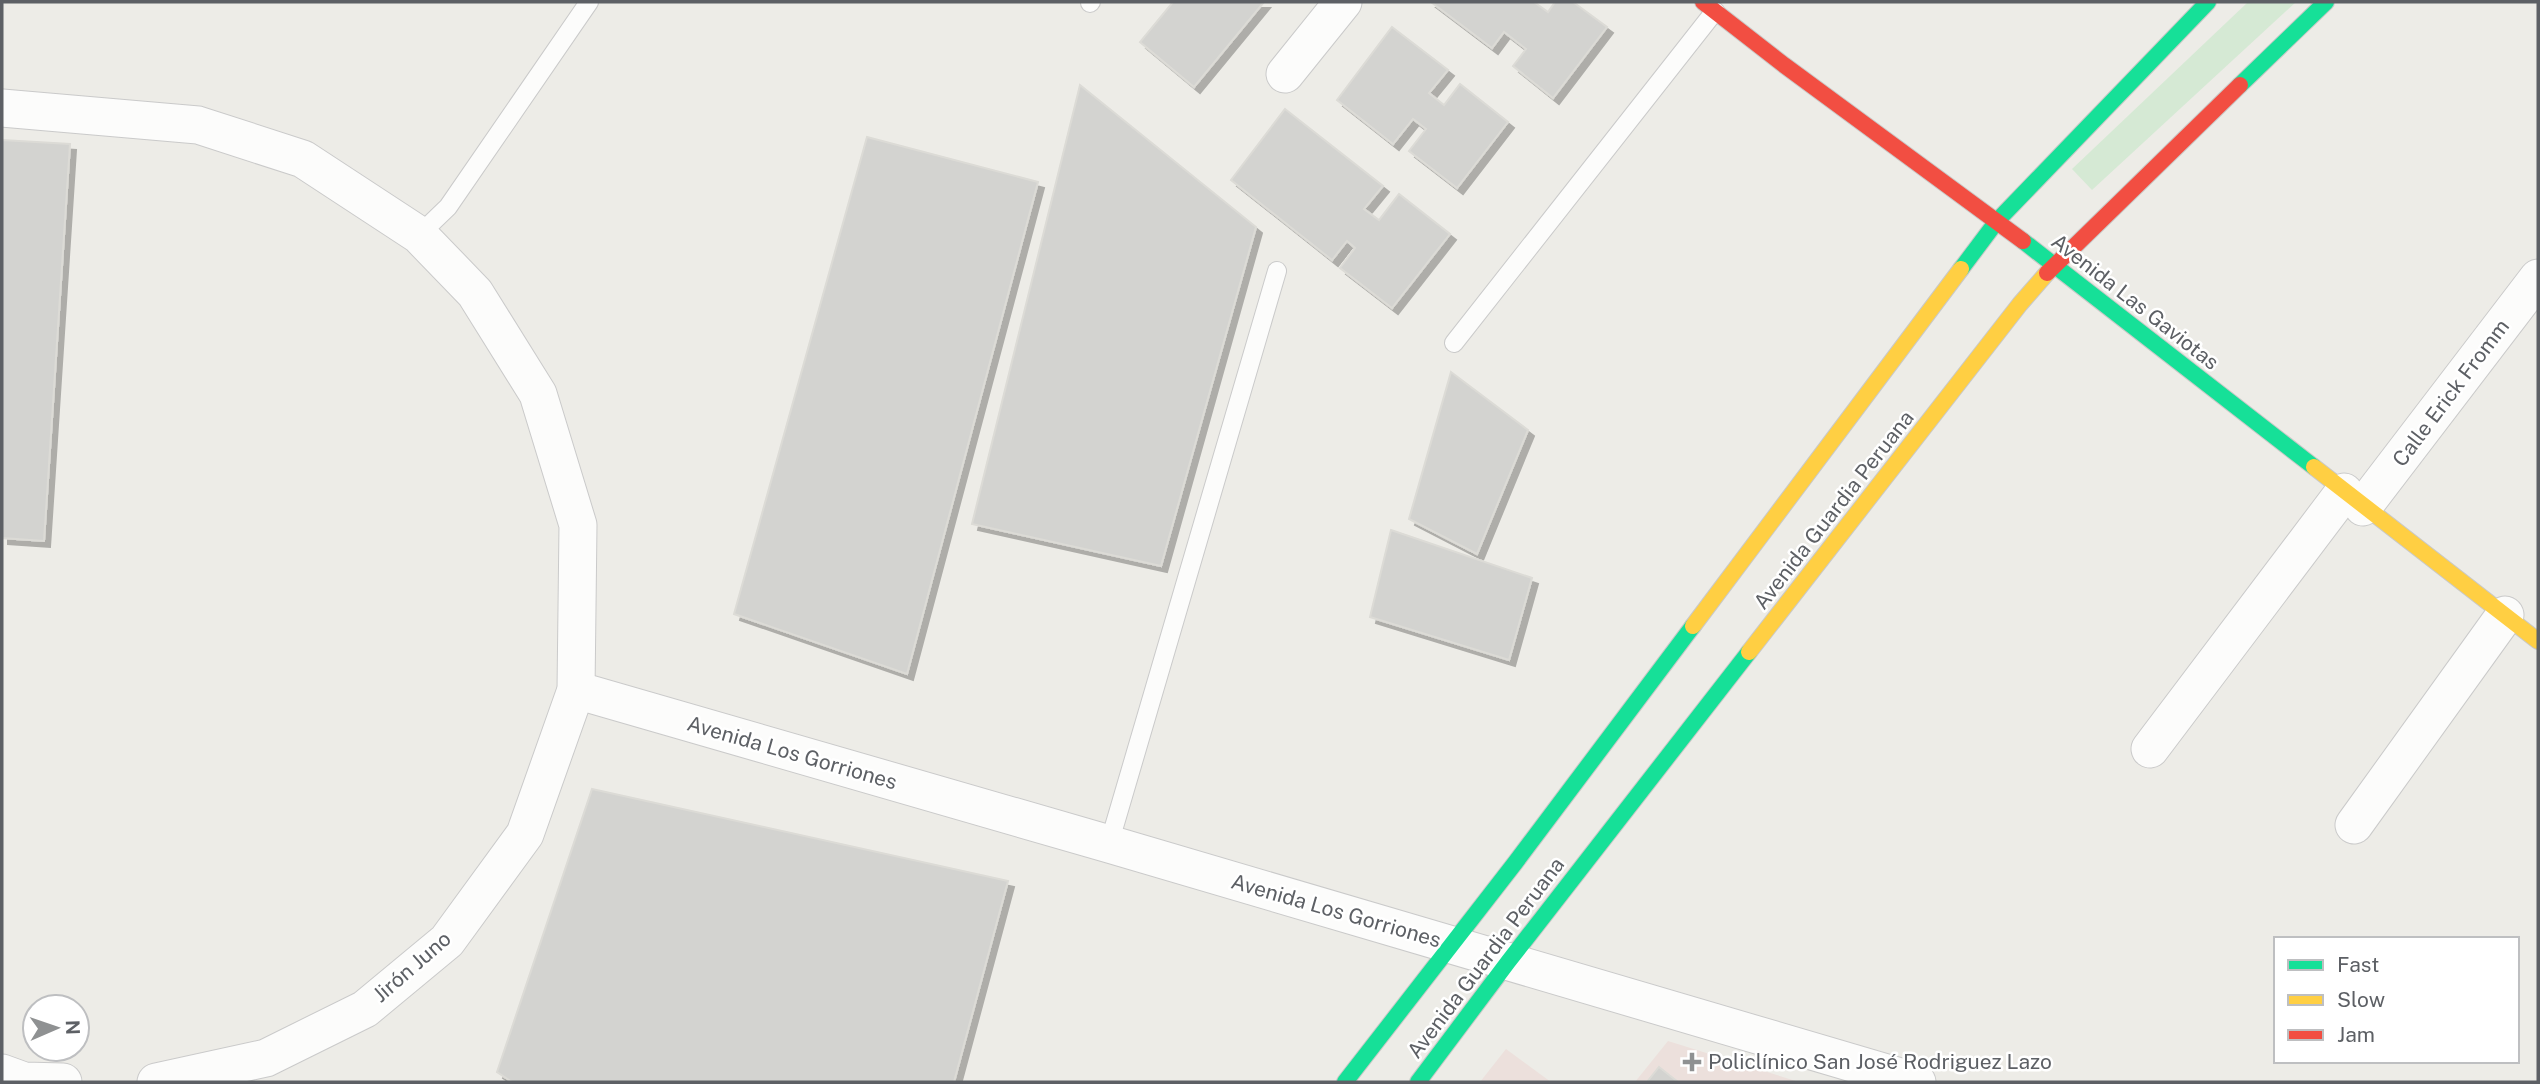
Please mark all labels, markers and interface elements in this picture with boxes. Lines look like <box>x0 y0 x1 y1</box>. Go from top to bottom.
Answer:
street label: Avenida Las Gaviotas <box>2047 228 2224 375</box>
street label: Calle Erick Fromm <box>2387 314 2514 471</box>
street label: Avenida Guardia Peruana <box>1748 405 1919 614</box>
street label: Avenida Los Gorriones <box>684 711 900 794</box>
street label: Avenida Guardia Peruana <box>1402 852 1569 1063</box>
street label: Avenida Los Gorriones <box>1228 869 1444 952</box>
street label: Jirón Juno <box>368 926 456 1007</box>
legend <box>2274 937 2519 1063</box>
text: Fast <box>2337 952 2379 977</box>
text: Slow <box>2337 987 2385 1012</box>
north arrow <box>21 993 91 1063</box>
text: N <box>62 1020 84 1035</box>
text: Jam <box>2337 1022 2375 1047</box>
place label: Policlínico San José Rodriguez Lazo <box>1708 1049 2052 1074</box>
marker: Policlínico San José Rodriguez Lazo <box>1682 1052 1702 1072</box>

